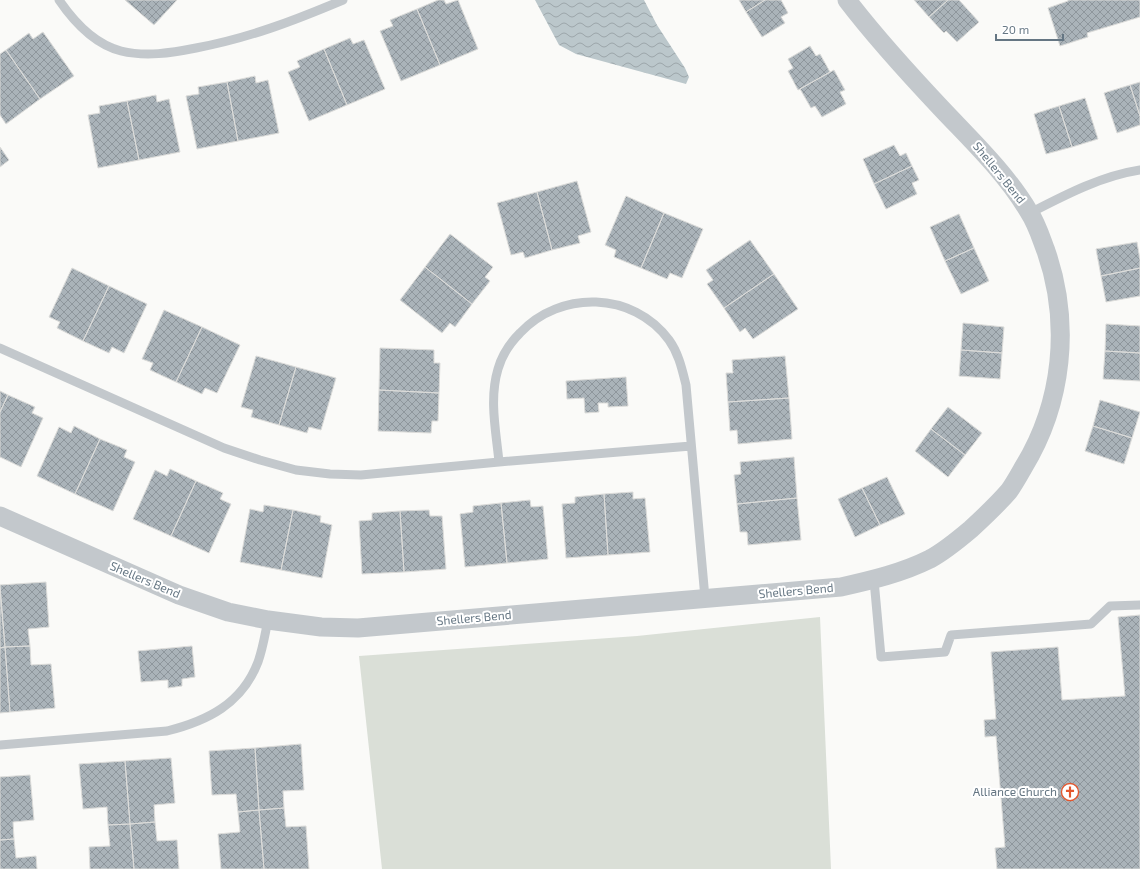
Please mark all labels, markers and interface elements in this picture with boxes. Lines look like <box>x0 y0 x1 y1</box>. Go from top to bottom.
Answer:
scale bar <box>996 16 1063 42</box>
text: 20 m <box>1002 22 1029 36</box>
street label: Shellers Bend <box>971 139 1029 206</box>
street label: Shellers Bend <box>108 558 183 600</box>
street label: Shellers Bend <box>758 580 834 600</box>
street label: Shellers Bend <box>436 607 512 627</box>
church icon: Alliance Church <box>1060 782 1080 802</box>
place label: Alliance Church <box>973 784 1057 798</box>

